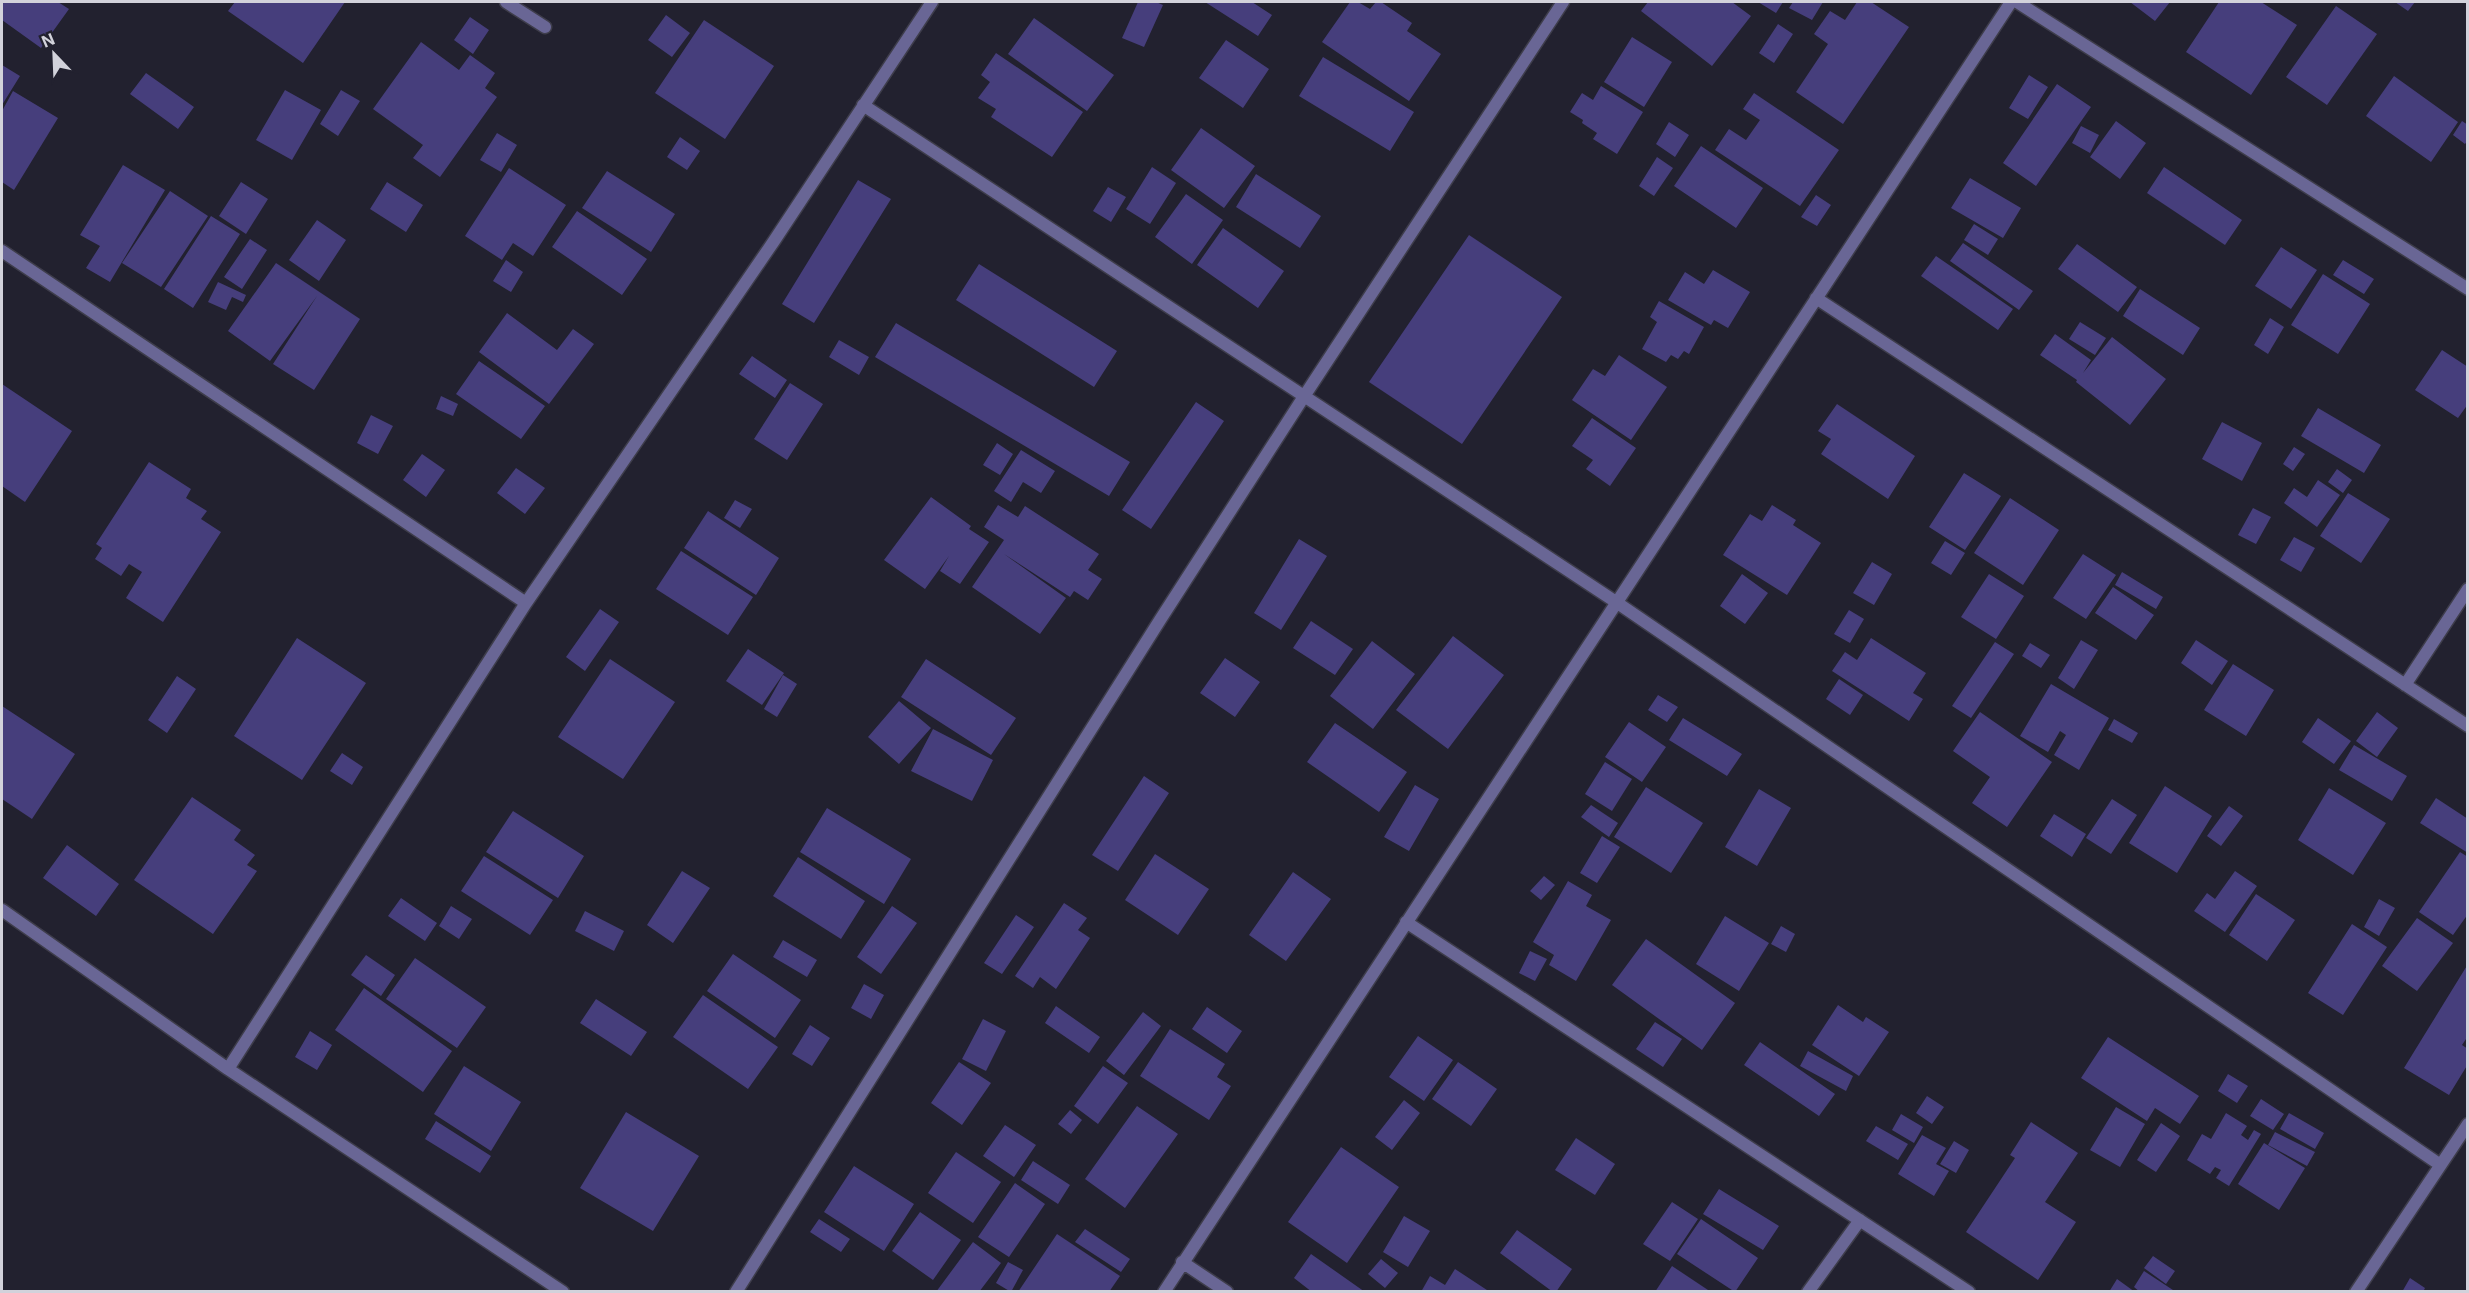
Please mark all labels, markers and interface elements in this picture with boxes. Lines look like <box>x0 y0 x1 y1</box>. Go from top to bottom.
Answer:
north arrow <box>24 24 84 84</box>
text: N <box>39 29 58 52</box>

